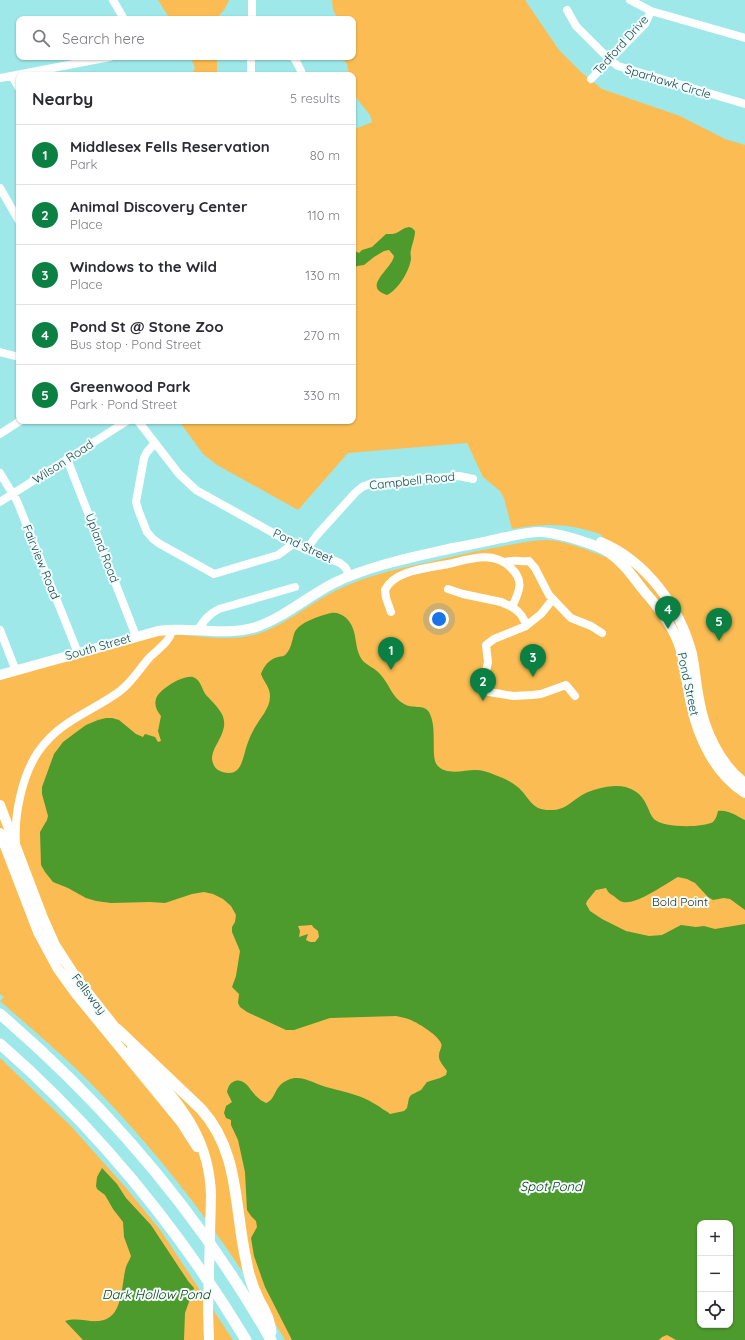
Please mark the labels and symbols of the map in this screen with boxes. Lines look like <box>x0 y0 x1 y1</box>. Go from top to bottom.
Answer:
street label: Tedford Drive <box>590 12 651 77</box>
street label: Sparhawk Circle <box>623 61 713 102</box>
street label: Wilson Road <box>29 436 96 487</box>
street label: Campbell Road <box>368 469 455 492</box>
street label: Upland Road <box>82 511 123 585</box>
street label: Fairview Road <box>20 522 63 601</box>
street label: Pond Street <box>271 525 336 566</box>
pin: 4 <box>655 596 681 629</box>
pin: 5 <box>706 608 732 641</box>
your location <box>429 609 449 629</box>
street label: South Street <box>63 630 133 663</box>
pin: 1 <box>378 637 404 670</box>
pin: 3 <box>520 644 546 677</box>
street label: Pond Street <box>674 651 703 717</box>
pin: 2 <box>470 668 496 701</box>
park label: Bold Point <box>652 894 708 909</box>
street label: Fellsway <box>69 970 110 1017</box>
water label: Spot Pond <box>520 1178 584 1194</box>
water label: Dark Hollow Pond <box>102 1286 212 1302</box>

